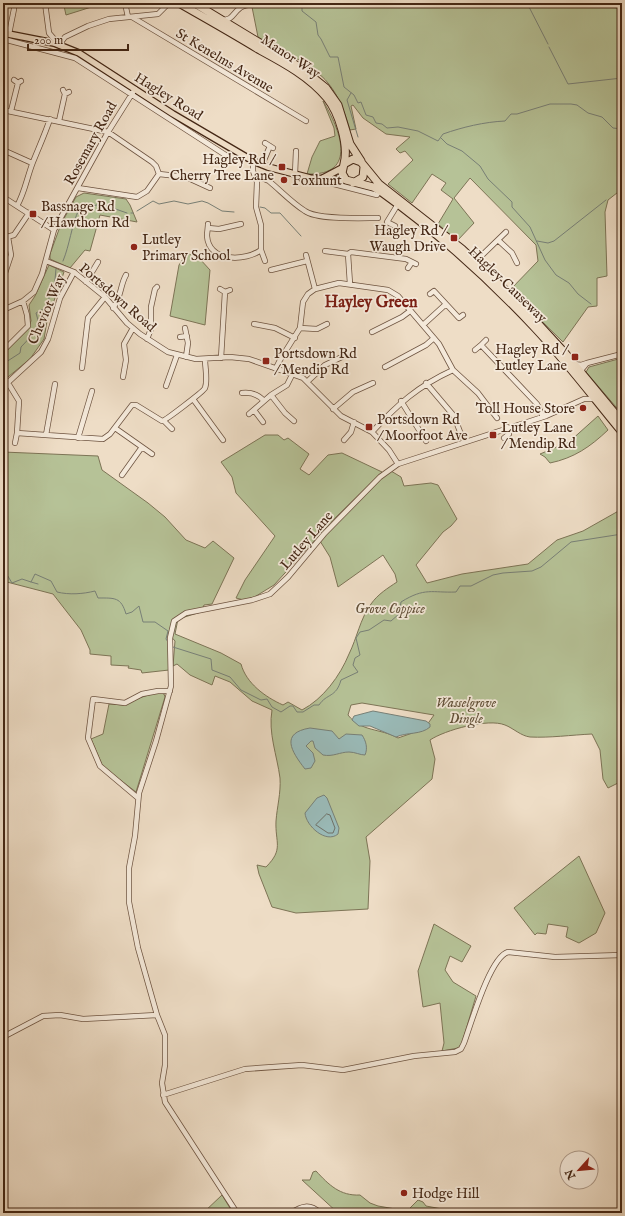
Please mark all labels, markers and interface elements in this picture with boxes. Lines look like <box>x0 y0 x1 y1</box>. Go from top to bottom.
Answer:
street label: St Kenelms Avenue <box>172 25 277 97</box>
scale bar <box>28 26 128 52</box>
street label: Manor Way <box>257 31 324 83</box>
text: 200 m <box>34 33 63 48</box>
street label: Hagley Road <box>131 69 207 125</box>
street label: Rosemary Road <box>60 98 122 189</box>
place label: Hagley Rd / Cherry Tree Lane <box>170 151 276 185</box>
marker: Hagley Rd / Cherry Tree Lane <box>277 162 287 172</box>
place label: Foxhunt <box>292 172 342 190</box>
marker: Foxhunt <box>279 175 289 185</box>
place label: Bassnage Rd / Hawthorn Rd <box>41 198 130 232</box>
marker: Bassnage Rd / Hawthorn Rd <box>28 209 38 219</box>
place label: Hagley Rd / Waugh Drive <box>370 222 448 256</box>
place label: Lutley Primary School <box>142 231 231 265</box>
marker: Hagley Rd / Waugh Drive <box>449 233 459 243</box>
marker: Lutley Primary School <box>129 242 139 252</box>
street label: Hagley Causeway <box>464 243 550 327</box>
street label: Portsdown Road <box>75 259 160 337</box>
street label: Cheviot Way <box>24 272 70 347</box>
district label: Hayley Green <box>324 293 418 313</box>
place label: Hagley Rd / Lutley Lane <box>495 341 569 375</box>
place label: Portsdown Rd / Mendip Rd <box>274 345 357 379</box>
marker: Hagley Rd / Lutley Lane <box>570 352 580 362</box>
marker: Portsdown Rd / Mendip Rd <box>261 356 271 366</box>
place label: Toll House Store <box>476 400 576 418</box>
marker: Toll House Store <box>578 403 588 413</box>
place label: Portsdown Rd / Moorfoot Ave <box>377 411 468 445</box>
place label: Lutley Lane / Mendip Rd <box>501 419 576 453</box>
marker: Portsdown Rd / Moorfoot Ave <box>364 422 374 432</box>
marker: Lutley Lane / Mendip Rd <box>488 430 498 440</box>
street label: Lutley Lane <box>276 507 338 574</box>
park label: Grove Coppice <box>355 600 425 618</box>
park label: Wasselgrove Dingle <box>436 694 497 729</box>
north arrow <box>559 1150 599 1190</box>
text: N <box>562 1166 580 1182</box>
place label: Hodge Hill <box>412 1185 479 1203</box>
marker: Hodge Hill <box>399 1188 409 1198</box>

